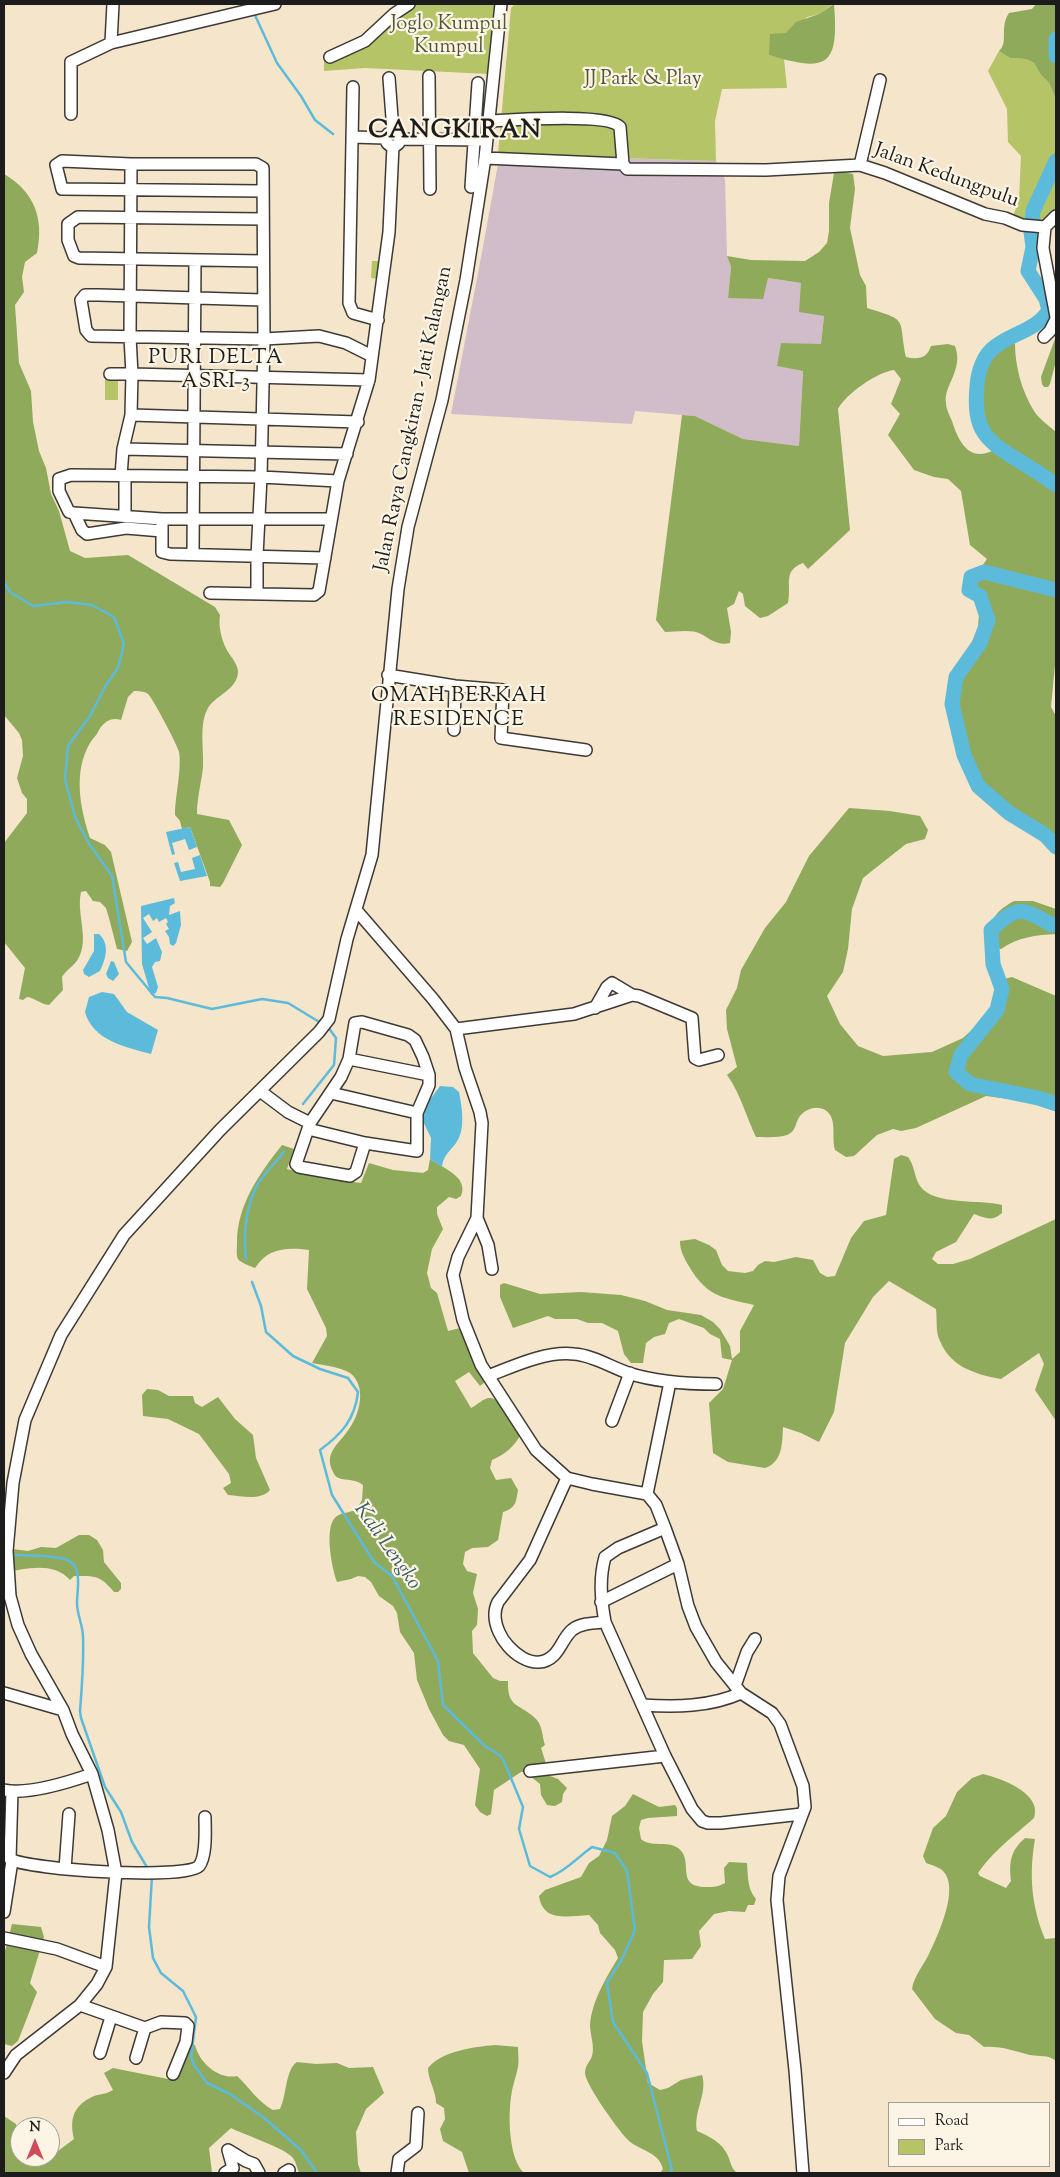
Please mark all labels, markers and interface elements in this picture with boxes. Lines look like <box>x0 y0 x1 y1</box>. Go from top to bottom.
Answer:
park label: Joglo Kumpul Kumpul <box>391 14 507 61</box>
park label: JJ Park & Play <box>584 69 702 93</box>
district label: CANGKIRAN <box>367 118 543 148</box>
street label: Jalan Kedungpulu <box>870 140 1022 214</box>
street label: Jalan Raya Cangkiran - Jati Kalangan <box>371 264 459 574</box>
district label: PURI DELTA ASRI 3 <box>147 346 285 396</box>
district label: OMAH BERKAH RESIDENCE <box>370 684 548 734</box>
water label: Kali Lengko <box>347 1499 425 1595</box>
legend <box>888 2102 1050 2167</box>
text: Road <box>935 2111 969 2132</box>
north arrow <box>10 2117 60 2167</box>
text: N <box>29 2118 41 2138</box>
text: Park <box>935 2136 964 2157</box>

